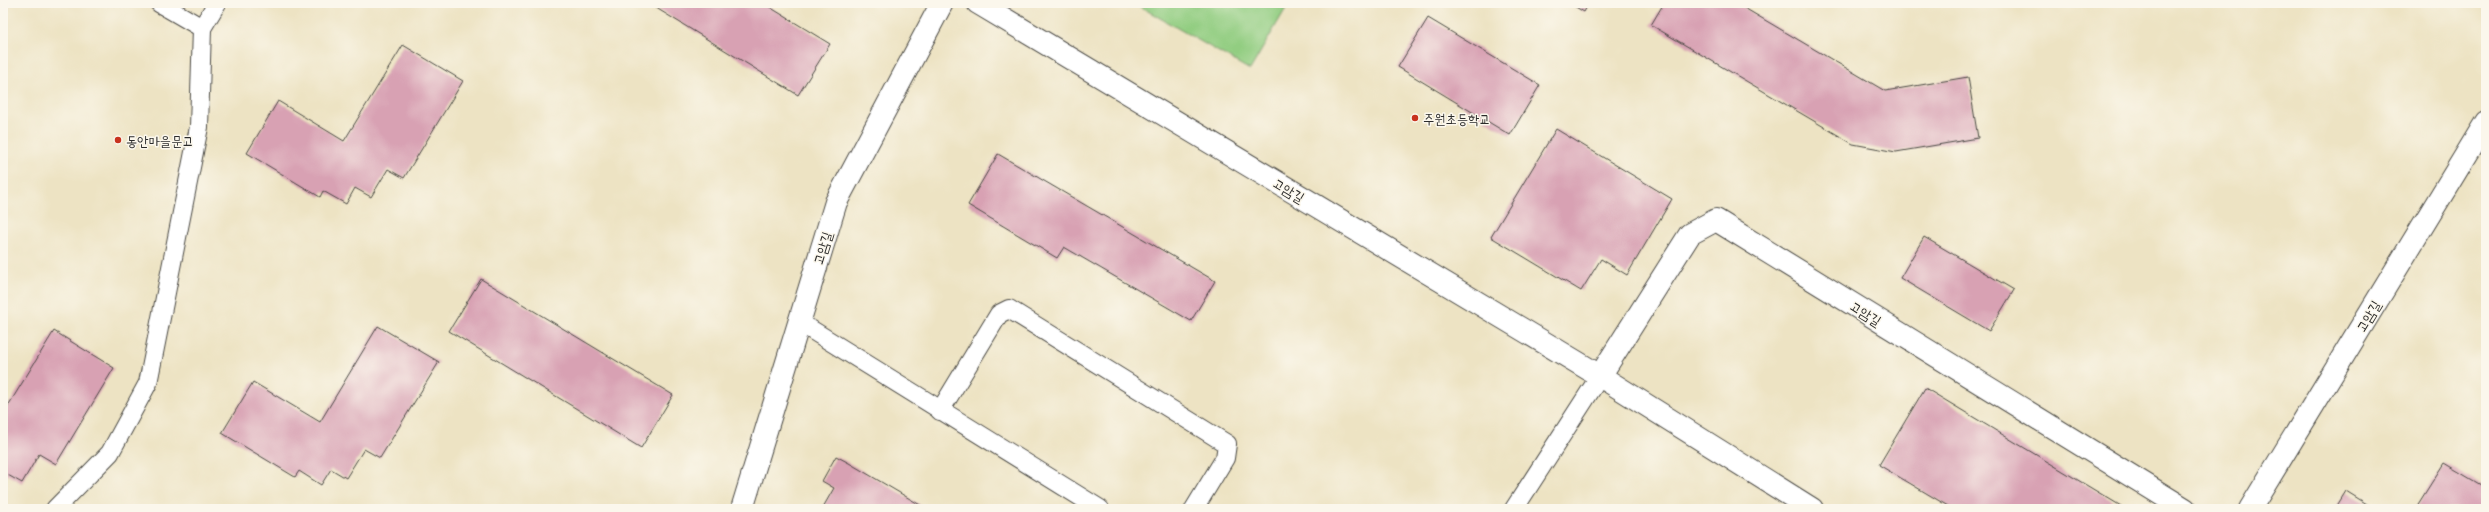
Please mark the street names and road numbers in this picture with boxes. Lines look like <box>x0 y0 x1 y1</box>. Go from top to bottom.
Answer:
street label: 고암길 <box>1269 172 1310 208</box>
street label: 고암길 <box>807 228 837 267</box>
street label: 고암길 <box>1846 295 1887 331</box>
street label: 고암길 <box>2350 295 2386 336</box>

